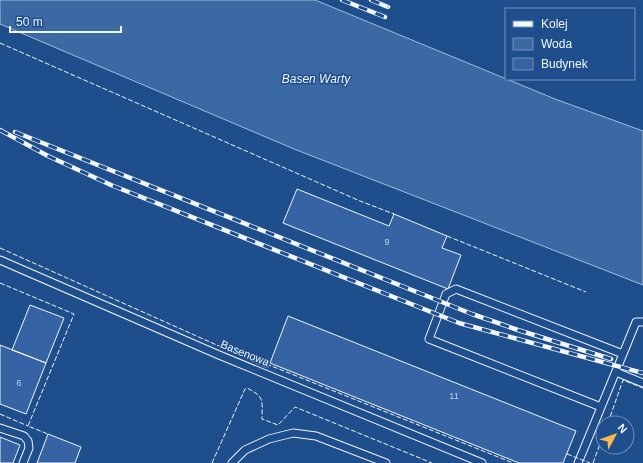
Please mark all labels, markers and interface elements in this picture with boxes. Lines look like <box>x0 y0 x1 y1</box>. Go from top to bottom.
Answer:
scale bar <box>10 8 121 34</box>
legend <box>505 8 635 80</box>
text: 50 m <box>16 15 43 29</box>
text: Kolej <box>541 17 568 31</box>
text: Woda <box>541 37 572 51</box>
text: Budynek <box>541 57 589 71</box>
water label: Basen Warty <box>282 72 351 86</box>
house number: 9 <box>384 237 390 247</box>
street label: Basenowa <box>219 338 272 369</box>
house number: 6 <box>16 378 22 388</box>
house number: 11 <box>449 391 459 401</box>
north arrow <box>595 415 635 455</box>
text: N <box>615 422 630 435</box>

